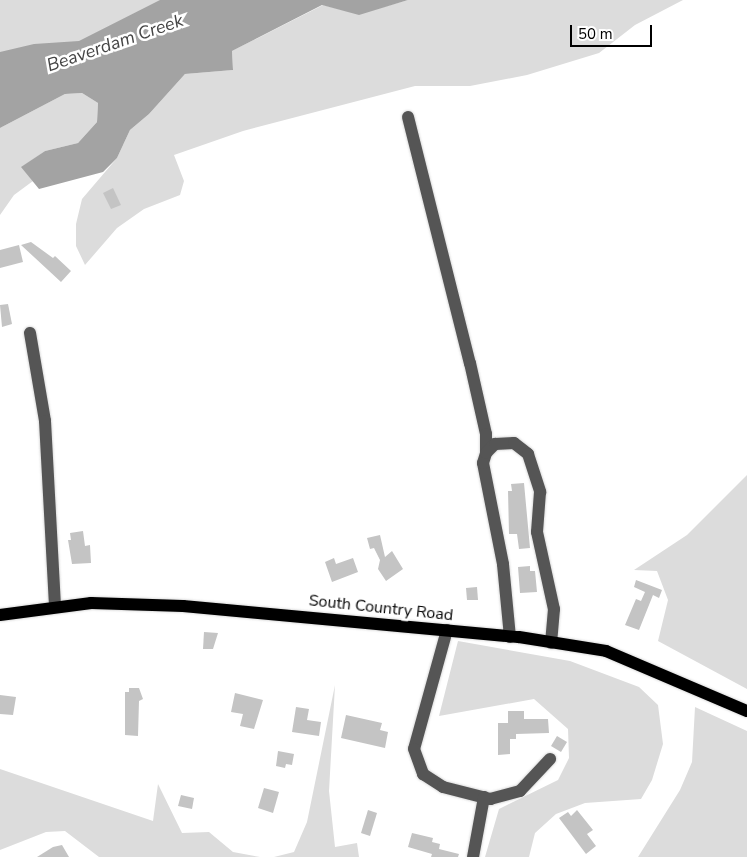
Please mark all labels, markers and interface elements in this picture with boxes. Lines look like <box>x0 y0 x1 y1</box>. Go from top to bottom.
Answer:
water label: Beaverdam Creek <box>44 10 186 76</box>
scale bar <box>572 15 654 47</box>
text: 50 m <box>578 24 613 44</box>
street label: South Country Road <box>308 591 454 625</box>

